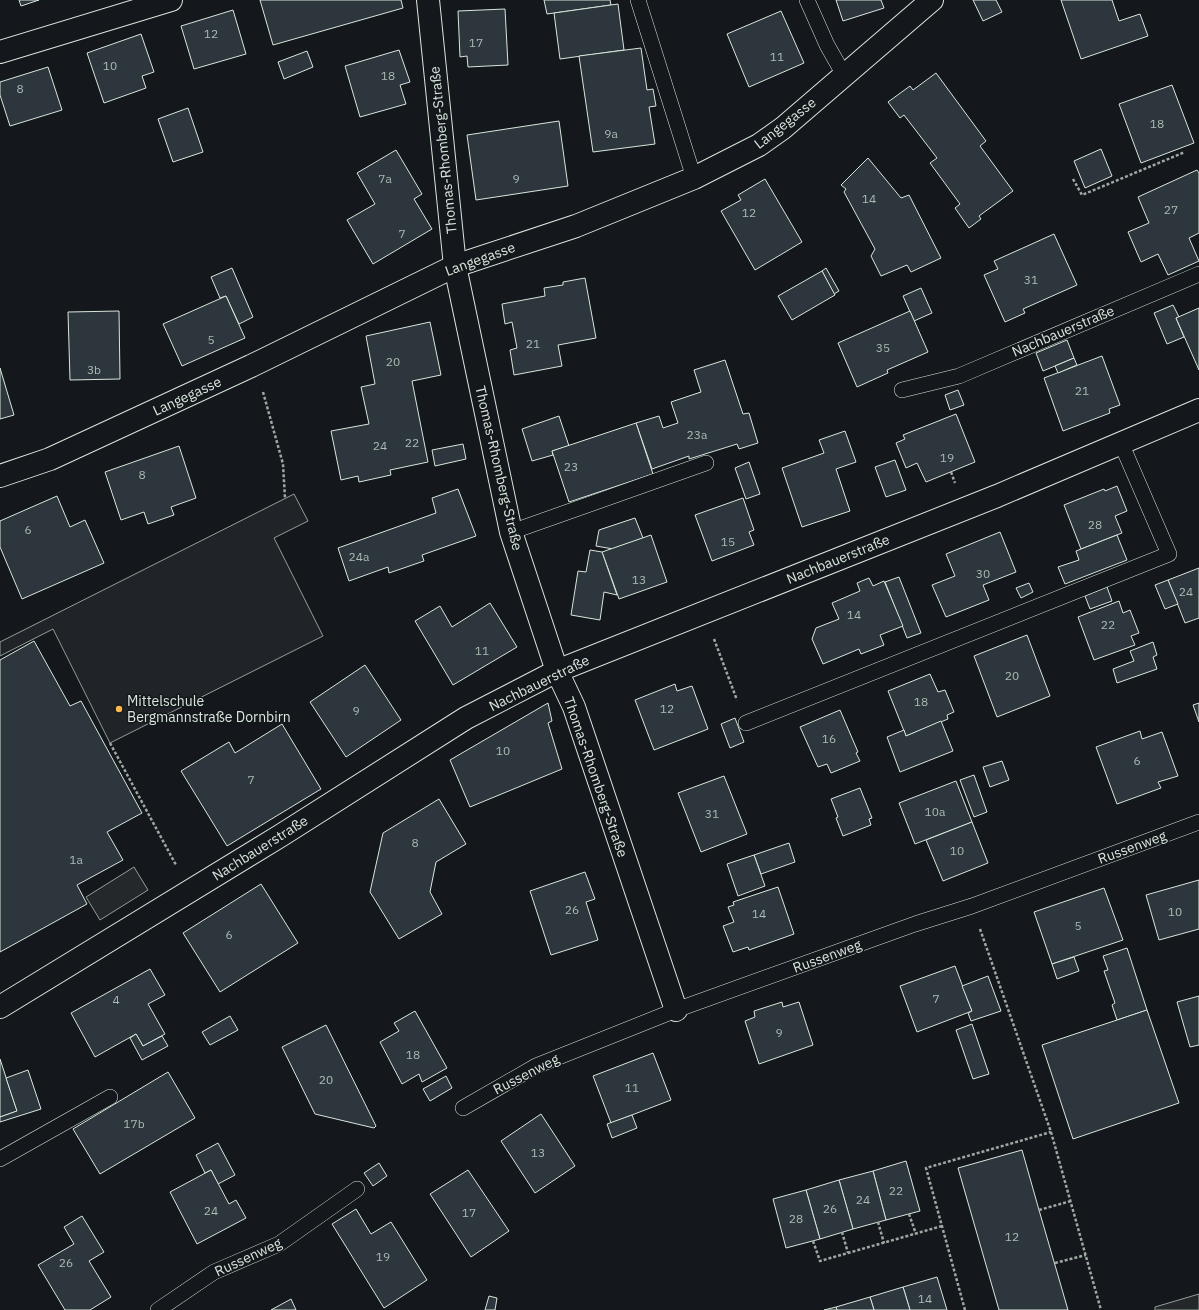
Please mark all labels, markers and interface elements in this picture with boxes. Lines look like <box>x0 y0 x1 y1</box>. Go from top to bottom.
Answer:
house number: 12 <box>204 26 218 41</box>
house number: 17 <box>469 35 483 50</box>
house number: 11 <box>770 49 784 64</box>
house number: 10 <box>103 58 117 73</box>
street label: Thomas-Rhomberg-Straße <box>425 65 461 235</box>
house number: 18 <box>381 68 395 83</box>
house number: 8 <box>16 81 24 96</box>
street label: Langegasse <box>750 93 820 153</box>
house number: 18 <box>1150 116 1164 131</box>
house number: 9a <box>604 126 618 141</box>
house number: 7a <box>378 171 392 186</box>
house number: 9 <box>512 171 520 186</box>
house number: 14 <box>862 191 876 206</box>
house number: 27 <box>1164 202 1178 217</box>
house number: 12 <box>742 205 756 220</box>
house number: 7 <box>398 226 406 241</box>
street label: Langegasse <box>442 238 518 280</box>
house number: 31 <box>1024 272 1038 287</box>
street label: Nachbauerstraße <box>1009 301 1117 361</box>
house number: 5 <box>207 332 215 347</box>
house number: 21 <box>526 336 540 351</box>
house number: 35 <box>876 340 890 355</box>
house number: 20 <box>386 354 400 369</box>
house number: 3b <box>87 362 101 377</box>
street label: Langegasse <box>150 372 224 420</box>
house number: 21 <box>1075 383 1089 398</box>
street label: Thomas-Rhomberg-Straße <box>471 384 527 552</box>
house number: 23a <box>687 427 708 442</box>
house number: 22 <box>405 435 419 450</box>
house number: 24 <box>373 438 387 453</box>
house number: 19 <box>940 450 954 465</box>
house number: 23 <box>564 459 578 474</box>
house number: 8 <box>138 467 146 482</box>
house number: 28 <box>1088 517 1102 532</box>
house number: 6 <box>24 522 32 537</box>
street label: Nachbauerstraße <box>784 530 892 588</box>
house number: 15 <box>721 534 735 549</box>
house number: 24a <box>349 549 370 564</box>
house number: 30 <box>976 566 990 581</box>
house number: 13 <box>632 572 646 587</box>
house number: 24 <box>1179 584 1193 599</box>
house number: 14 <box>847 607 861 622</box>
house number: 22 <box>1101 617 1115 632</box>
house number: 11 <box>475 643 489 658</box>
street label: Nachbauerstraße <box>486 651 592 715</box>
house number: 20 <box>1005 668 1019 683</box>
place label: Mittelschule Bergmannstraße Dornbirn <box>127 692 291 726</box>
street label: Thomas-Rhomberg-Straße <box>560 694 632 860</box>
house number: 18 <box>914 694 928 709</box>
house number: 12 <box>660 701 674 716</box>
house number: 9 <box>352 703 360 718</box>
marker: Mittelschule Bergmannstraße Dornbirn <box>114 704 124 714</box>
house number: 16 <box>822 731 836 746</box>
house number: 10 <box>496 743 510 758</box>
house number: 6 <box>1133 753 1141 768</box>
house number: 7 <box>247 772 255 787</box>
house number: 10a <box>925 804 946 819</box>
house number: 31 <box>705 806 719 821</box>
street label: Nachbauerstraße <box>209 811 311 885</box>
street label: Russenweg <box>1095 826 1169 868</box>
house number: 8 <box>411 835 419 850</box>
house number: 10 <box>950 843 964 858</box>
house number: 1a <box>69 852 83 867</box>
house number: 26 <box>565 902 579 917</box>
house number: 10 <box>1168 904 1182 919</box>
house number: 14 <box>752 906 766 921</box>
house number: 5 <box>1074 918 1082 933</box>
house number: 6 <box>225 927 233 942</box>
street label: Russenweg <box>790 935 864 977</box>
house number: 7 <box>932 991 940 1006</box>
house number: 4 <box>112 992 120 1007</box>
house number: 9 <box>775 1025 783 1040</box>
house number: 18 <box>406 1047 420 1062</box>
street label: Russenweg <box>490 1049 563 1098</box>
house number: 20 <box>319 1072 333 1087</box>
house number: 11 <box>625 1080 639 1095</box>
house number: 17b <box>123 1116 145 1131</box>
house number: 13 <box>531 1145 545 1160</box>
house number: 22 <box>889 1183 903 1198</box>
house number: 24 <box>856 1192 870 1207</box>
house number: 26 <box>823 1201 837 1216</box>
house number: 24 <box>204 1203 218 1218</box>
house number: 17 <box>462 1205 476 1220</box>
house number: 28 <box>789 1211 803 1226</box>
house number: 12 <box>1005 1229 1019 1244</box>
street label: Russenweg <box>212 1233 285 1280</box>
house number: 19 <box>376 1249 390 1264</box>
house number: 26 <box>59 1255 73 1270</box>
house number: 14 <box>918 1291 932 1306</box>

